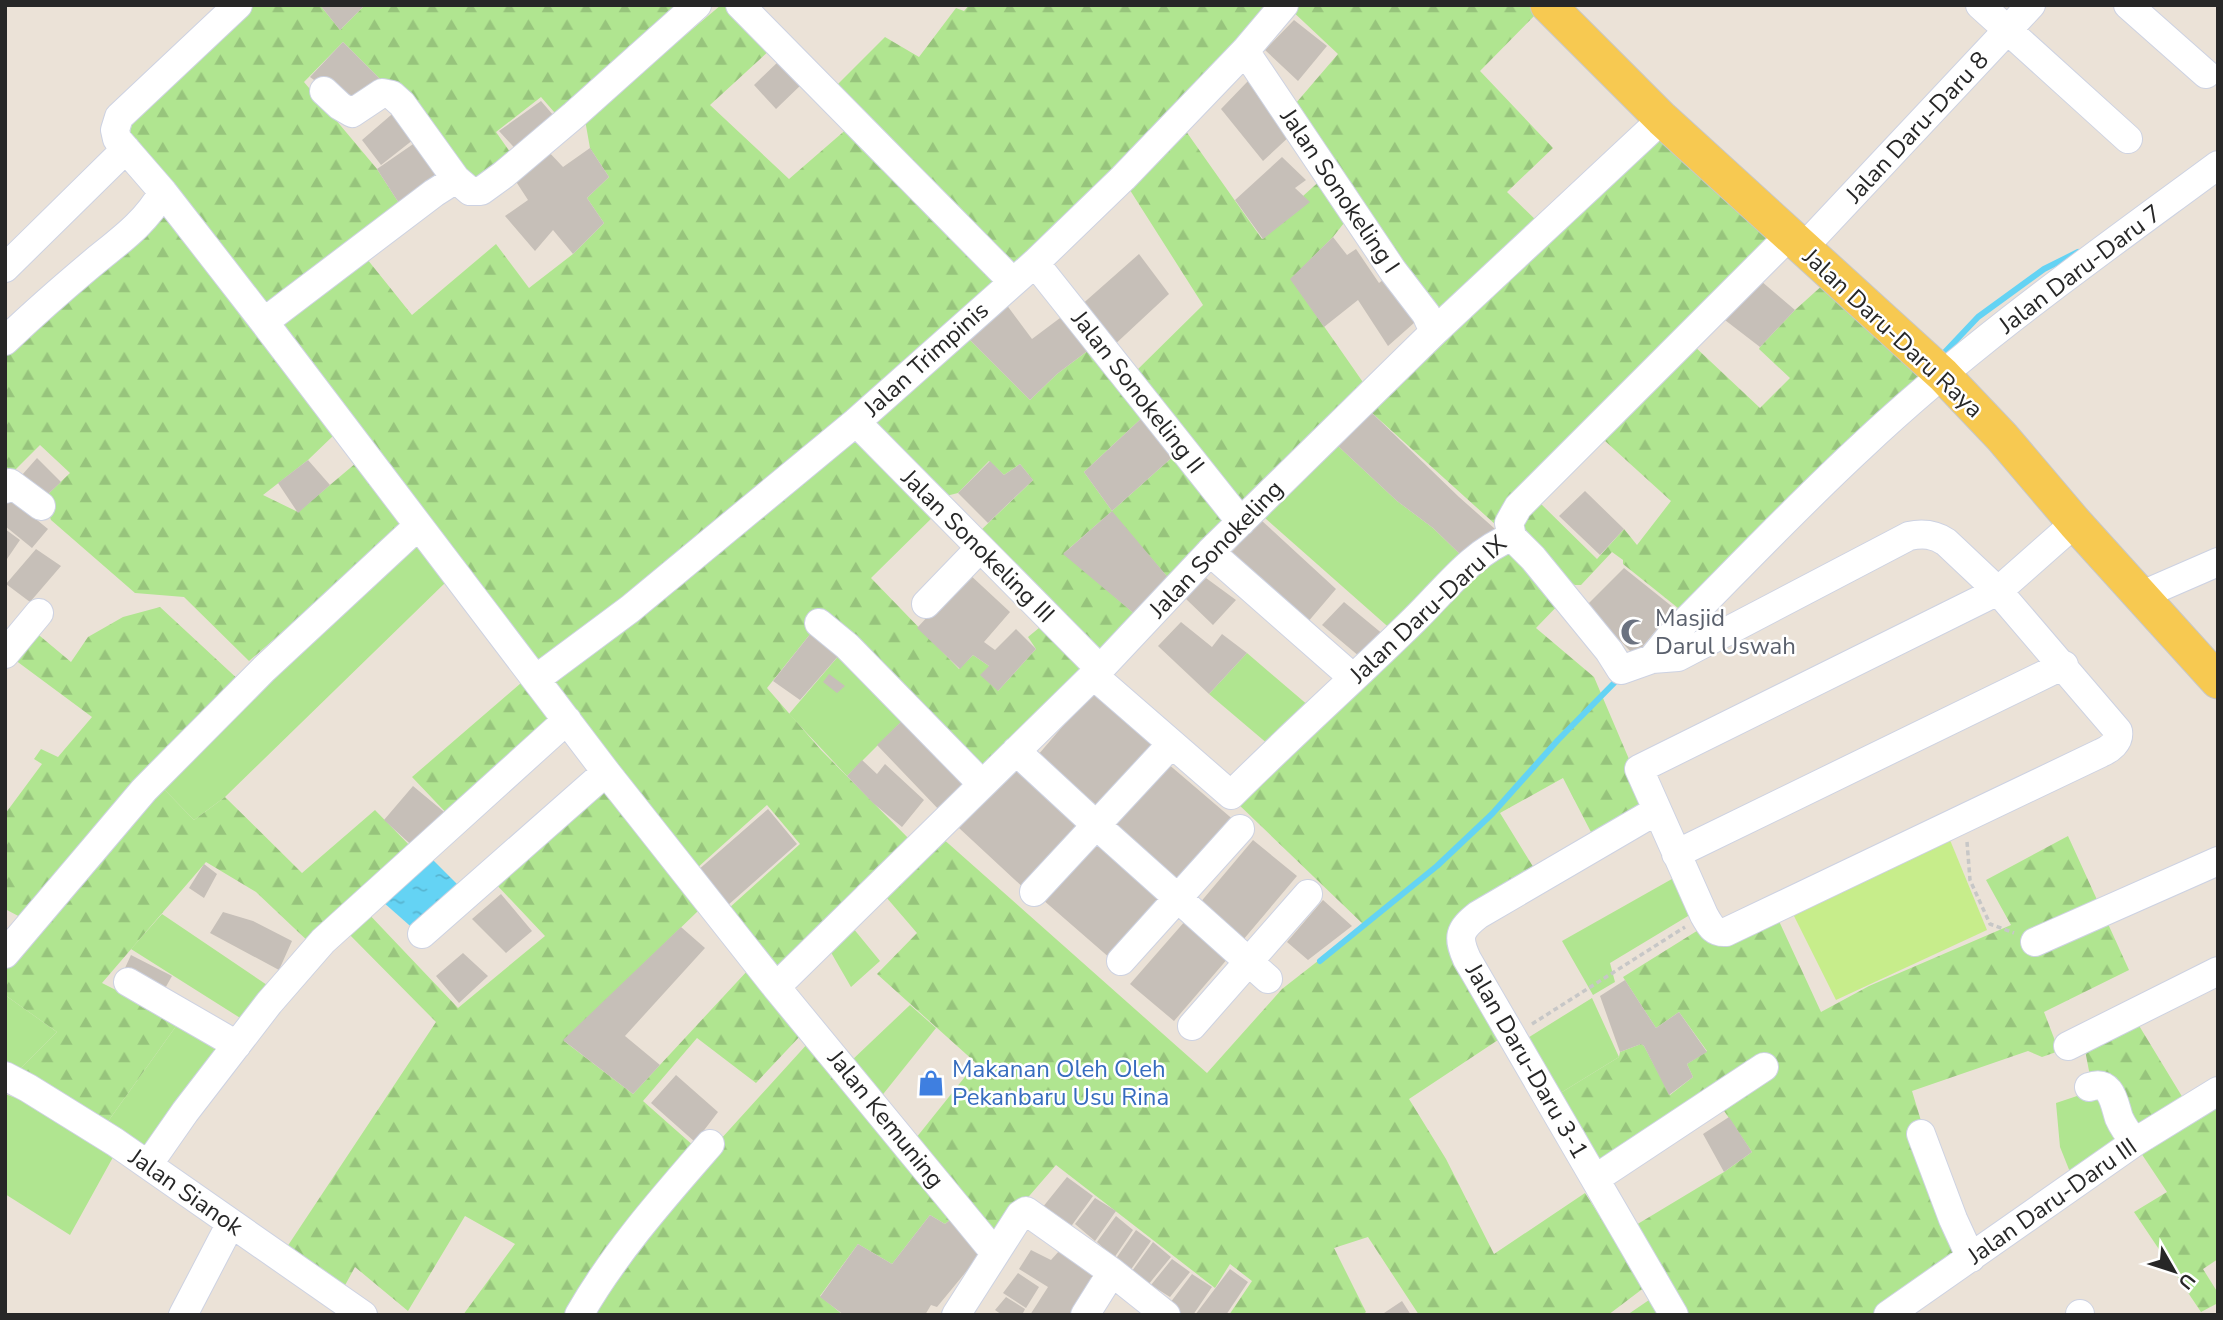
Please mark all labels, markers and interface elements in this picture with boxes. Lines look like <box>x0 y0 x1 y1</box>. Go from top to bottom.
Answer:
street label: Jalan Daru-Daru 8 <box>1838 44 1996 210</box>
street label: Jalan Sonokeling I <box>1272 101 1407 280</box>
street label: Jalan Daru-Daru 7 <box>1991 197 2168 341</box>
street label: Jalan Daru-Daru Raya <box>1795 240 1990 425</box>
street label: Jalan Trimpinis <box>856 294 995 424</box>
street label: Jalan Sonokeling II <box>1064 303 1212 480</box>
street label: Jalan Sonokeling III <box>894 462 1062 630</box>
street label: Jalan Sonokeling <box>1141 473 1290 626</box>
street label: Jalan Daru-Daru IX <box>1342 528 1514 691</box>
place label: Masjid Darul Uswah <box>1655 602 1796 662</box>
mosque icon: Masjid Darul Uswah <box>1619 617 1649 647</box>
street label: Jalan Daru-Daru 3-1 <box>1457 957 1596 1165</box>
street label: Jalan Kemuning <box>820 1043 951 1195</box>
place label: Makanan Oleh Oleh Pekanbaru Usu Rina <box>952 1053 1169 1113</box>
shop icon: Makanan Oleh Oleh Pekanbaru Usu Rina <box>916 1068 946 1098</box>
street label: Jalan Daru-Daru III <box>1960 1131 2143 1272</box>
street label: Jalan Sianok <box>122 1140 250 1244</box>
north arrow <box>2139 1236 2209 1306</box>
text: U <box>2172 1267 2201 1295</box>

